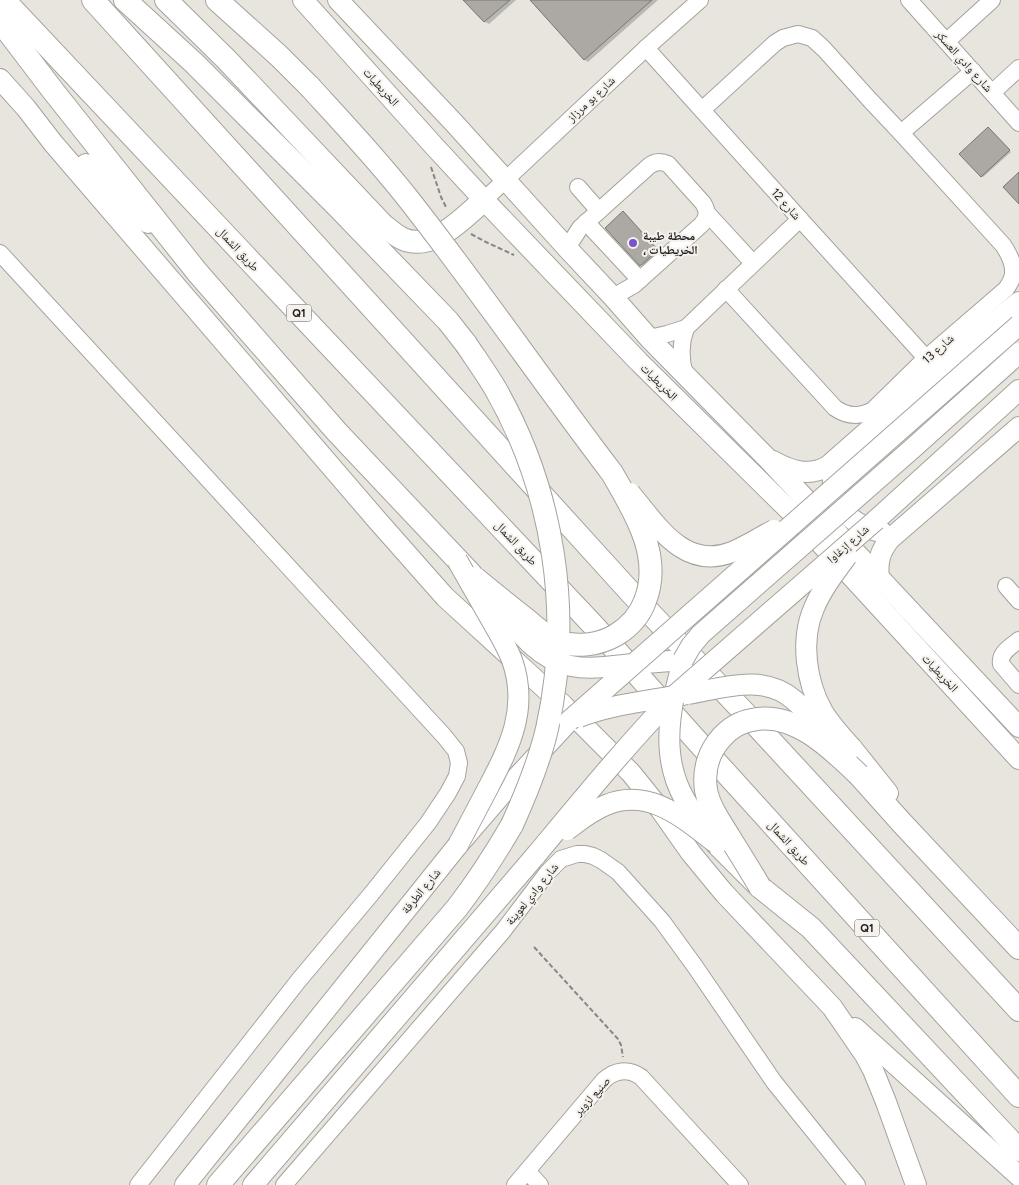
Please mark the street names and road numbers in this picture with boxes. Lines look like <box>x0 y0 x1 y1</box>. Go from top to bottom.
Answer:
street label: شارع وادي العسكر <box>930 26 995 97</box>
street label: الخريطيات <box>360 65 402 109</box>
street label: شارع بو مرزاز <box>564 73 619 126</box>
street label: شارع 12 <box>768 185 804 223</box>
street label: طريق الشمال <box>214 224 262 274</box>
road number: Q1 <box>286 304 312 322</box>
street label: شارع 13 <box>919 331 957 367</box>
street label: الخريطيات <box>637 361 680 404</box>
street label: طريق الشمال <box>492 518 540 568</box>
street label: شارع إزغاوا <box>824 522 873 567</box>
street label: الخريطيات <box>919 651 961 695</box>
street label: طريق الشمال <box>765 817 813 869</box>
street label: شارع وادي لعوينة <box>503 860 564 930</box>
street label: شارع الطرفة <box>399 866 444 917</box>
road number: Q1 <box>854 920 880 936</box>
street label: صنيع لزوير <box>570 1074 613 1119</box>

